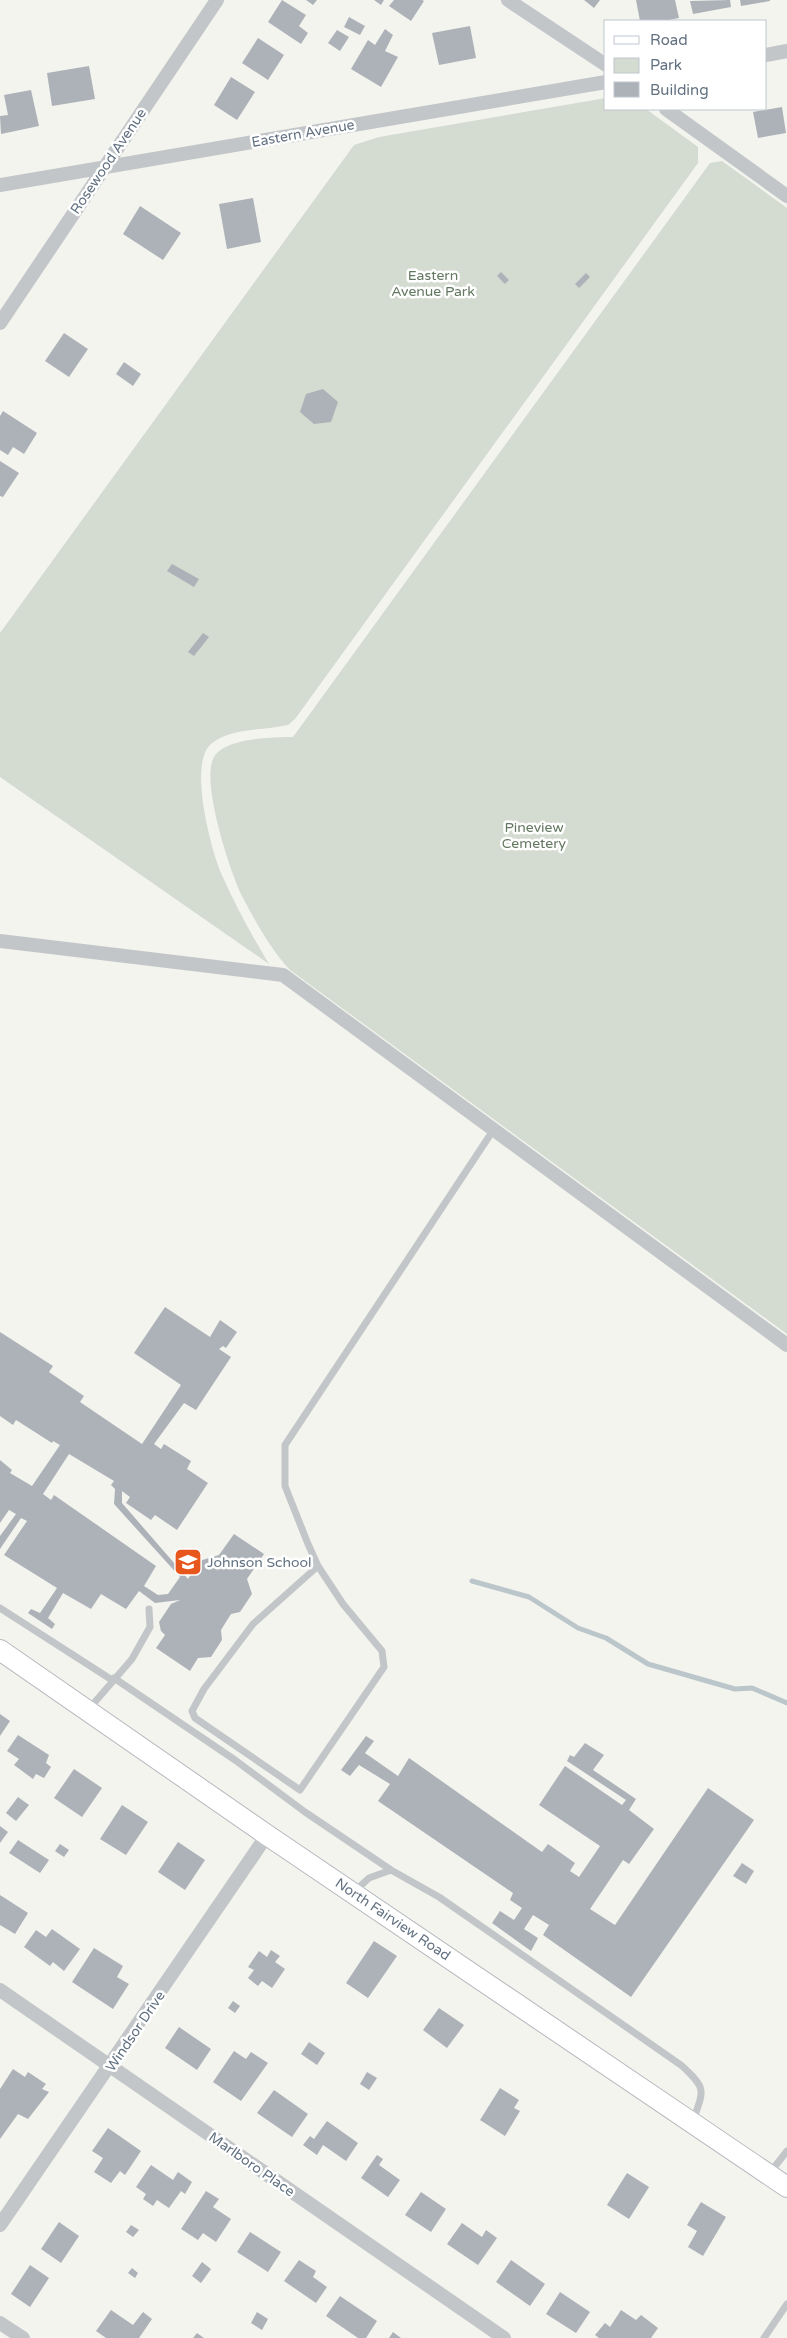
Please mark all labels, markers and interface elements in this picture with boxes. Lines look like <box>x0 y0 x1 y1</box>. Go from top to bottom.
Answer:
legend <box>604 20 767 110</box>
text: Road <box>650 31 688 49</box>
text: Park <box>650 56 682 74</box>
text: Building <box>650 81 709 99</box>
street label: Rosewood Avenue <box>67 105 150 217</box>
street label: Eastern Avenue <box>250 116 356 151</box>
park label: Eastern Avenue Park <box>391 267 475 300</box>
park label: Pineview Cemetery <box>502 819 567 852</box>
school or university icon: Johnson School <box>173 1547 203 1577</box>
place label: Johnson School <box>207 1554 312 1571</box>
street label: North Fairview Road <box>332 1875 454 1964</box>
street label: Windsor Drive <box>102 1988 169 2075</box>
street label: Marlboro Place <box>206 2129 298 2200</box>

